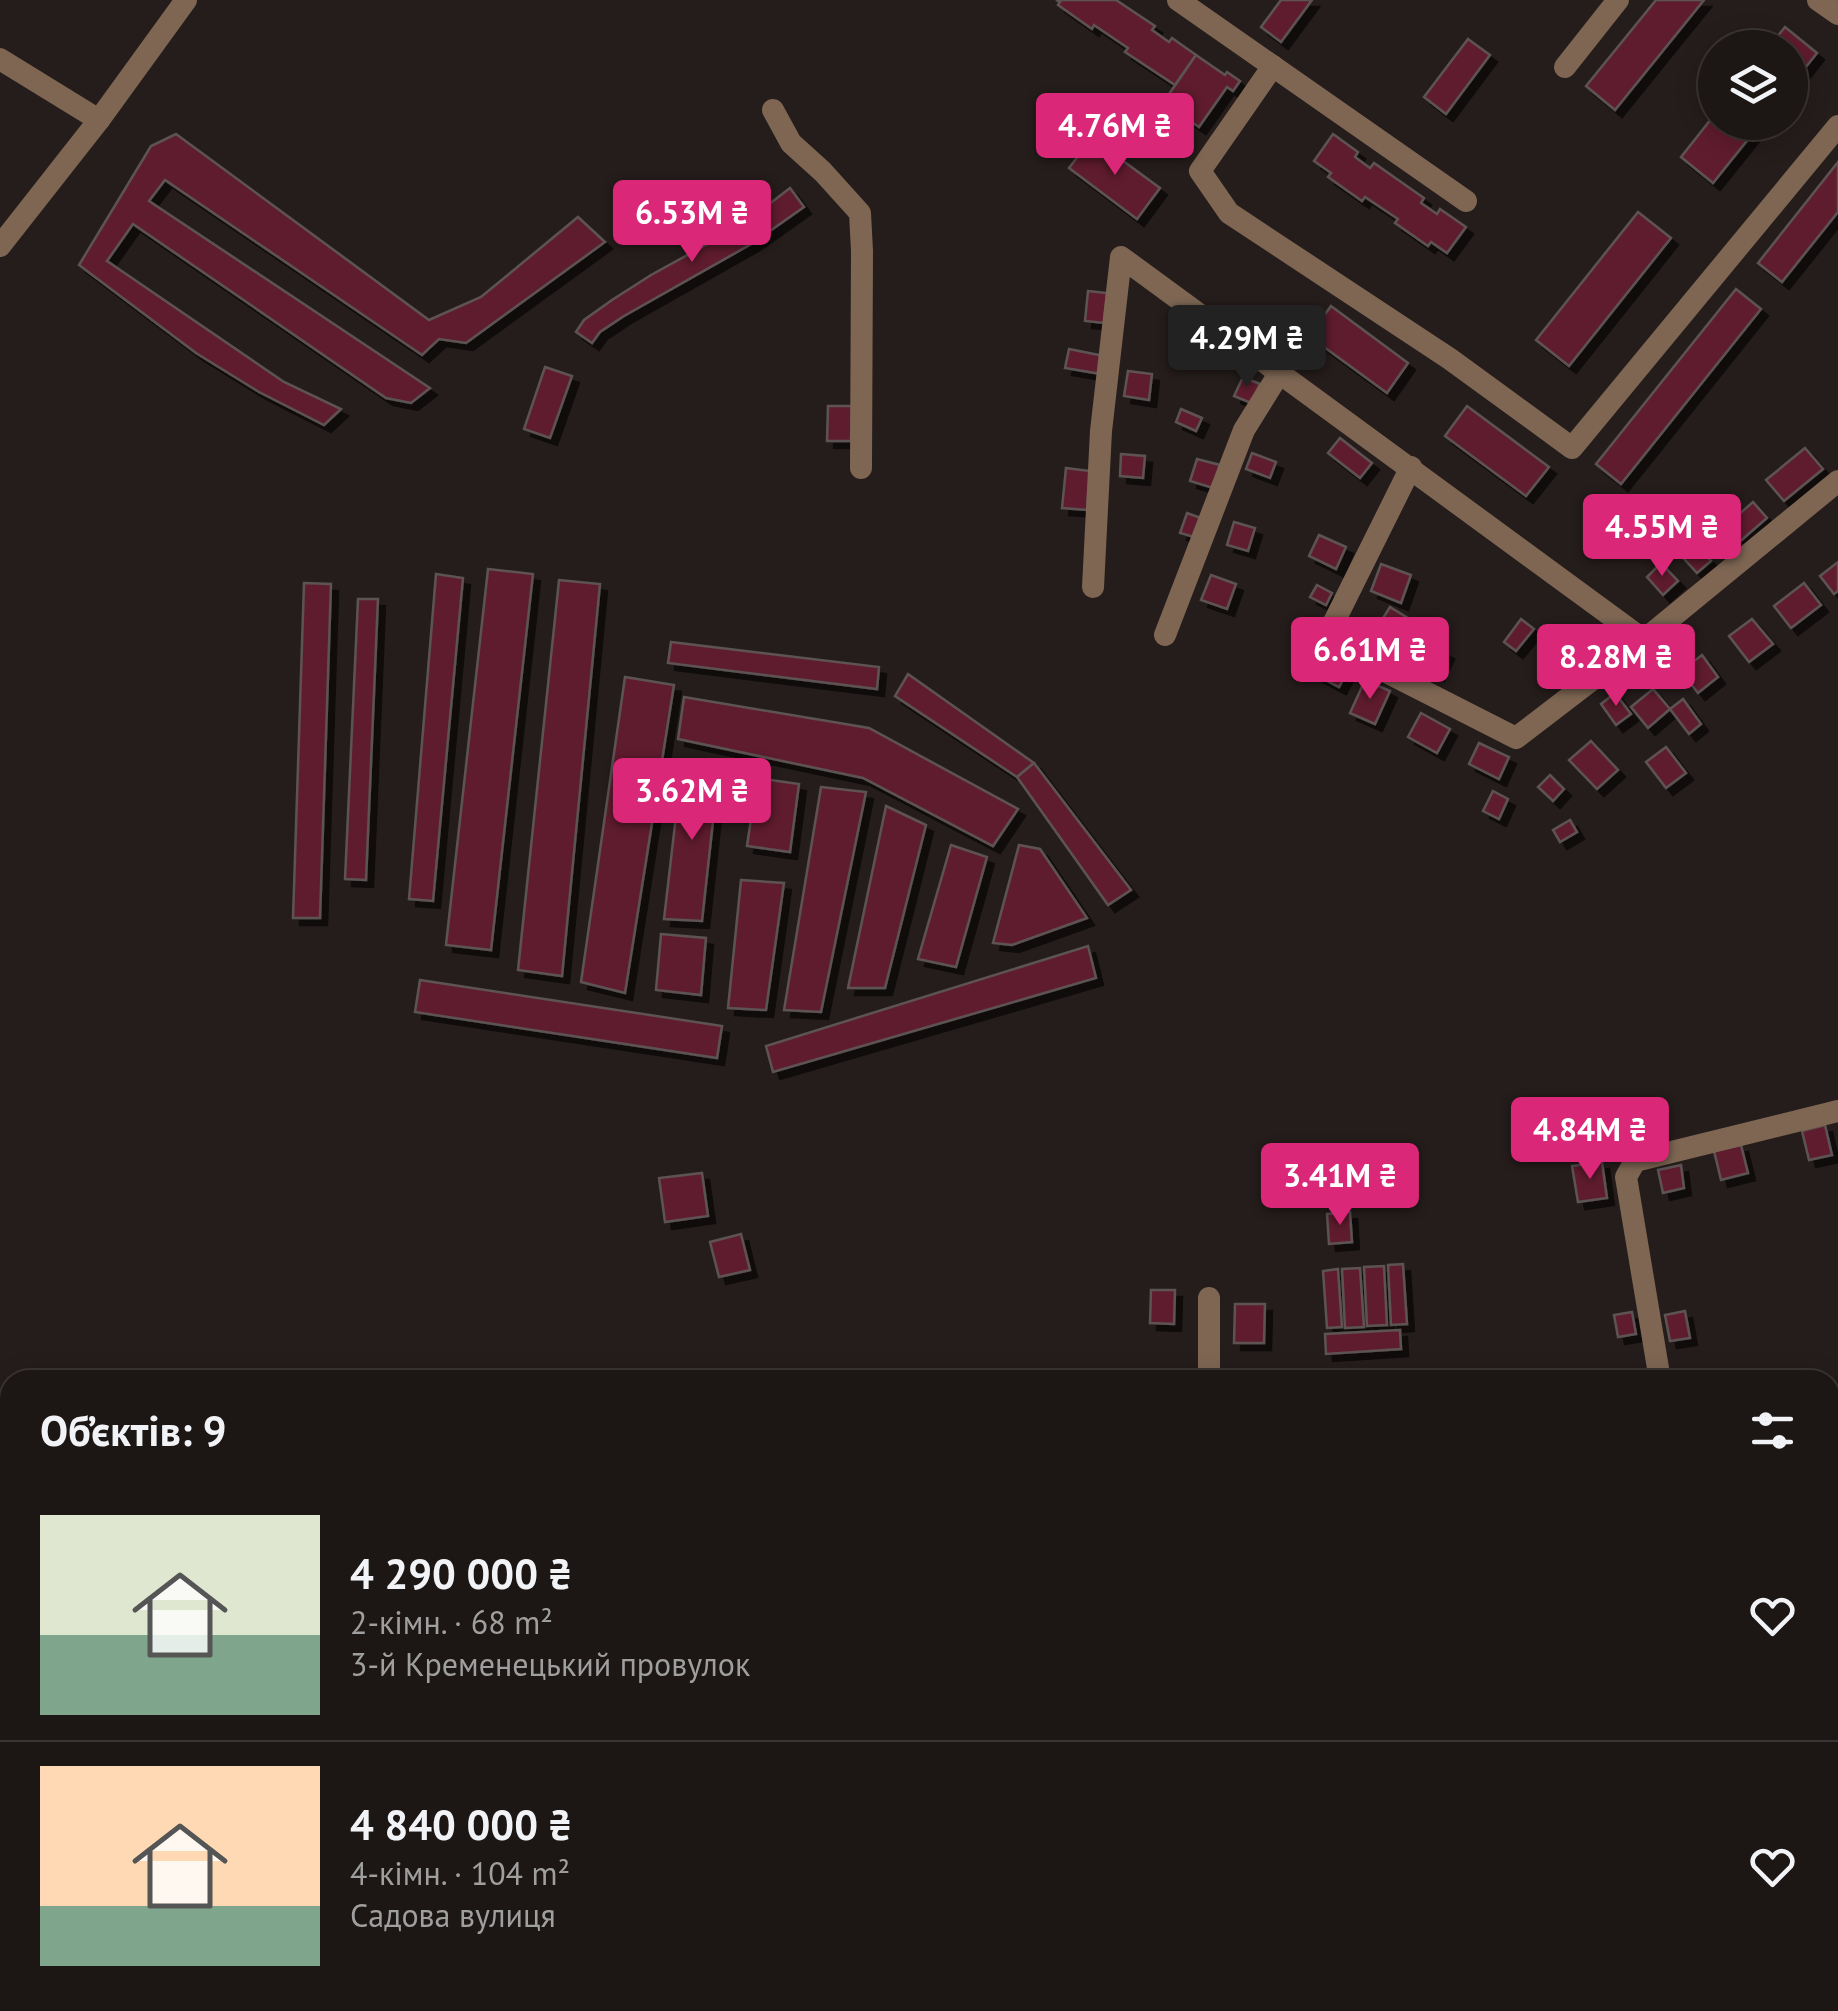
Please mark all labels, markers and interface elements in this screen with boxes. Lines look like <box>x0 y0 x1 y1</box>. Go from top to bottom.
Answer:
map controls <box>1698 30 1808 140</box>
button: layers <box>1698 30 1808 140</box>
pin: 4.76M ₴ <box>1023 93 1207 178</box>
text: 4.76M ₴ <box>1058 104 1172 146</box>
pin: 6.53M ₴ <box>600 180 784 265</box>
text: 6.53M ₴ <box>635 191 749 233</box>
pin: 4.29M ₴ <box>1155 305 1339 390</box>
text: 4.29M ₴ <box>1190 316 1304 358</box>
pin: 4.55M ₴ <box>1570 494 1754 579</box>
text: 4.55M ₴ <box>1605 505 1719 547</box>
pin: 6.61M ₴ <box>1278 617 1462 702</box>
pin: 8.28M ₴ <box>1524 624 1708 709</box>
text: 6.61M ₴ <box>1313 628 1427 670</box>
text: 8.28M ₴ <box>1559 635 1673 677</box>
pin: 3.62M ₴ <box>600 758 784 843</box>
text: 3.62M ₴ <box>635 769 749 811</box>
pin: 4.84M ₴ <box>1498 1097 1682 1182</box>
text: 4.84M ₴ <box>1533 1108 1647 1150</box>
pin: 3.41M ₴ <box>1248 1143 1432 1228</box>
text: 3.41M ₴ <box>1283 1154 1397 1196</box>
text: Об’єктів: 9 <box>40 1403 227 1458</box>
icon: filters <box>1745 1403 1800 1458</box>
text: 4 290 000 ₴ <box>350 1546 572 1601</box>
icon: home <box>120 1555 240 1675</box>
icon: heart <box>1745 1588 1800 1643</box>
text: 2-кімн. · 68 m² <box>350 1601 553 1643</box>
text: 3-й Кременецький провулок <box>350 1643 750 1685</box>
text: 4 840 000 ₴ <box>350 1797 572 1852</box>
icon: home <box>120 1806 240 1926</box>
icon: heart <box>1745 1839 1800 1894</box>
text: 4-кімн. · 104 m² <box>350 1852 570 1894</box>
text: Садова вулиця <box>350 1894 556 1936</box>

